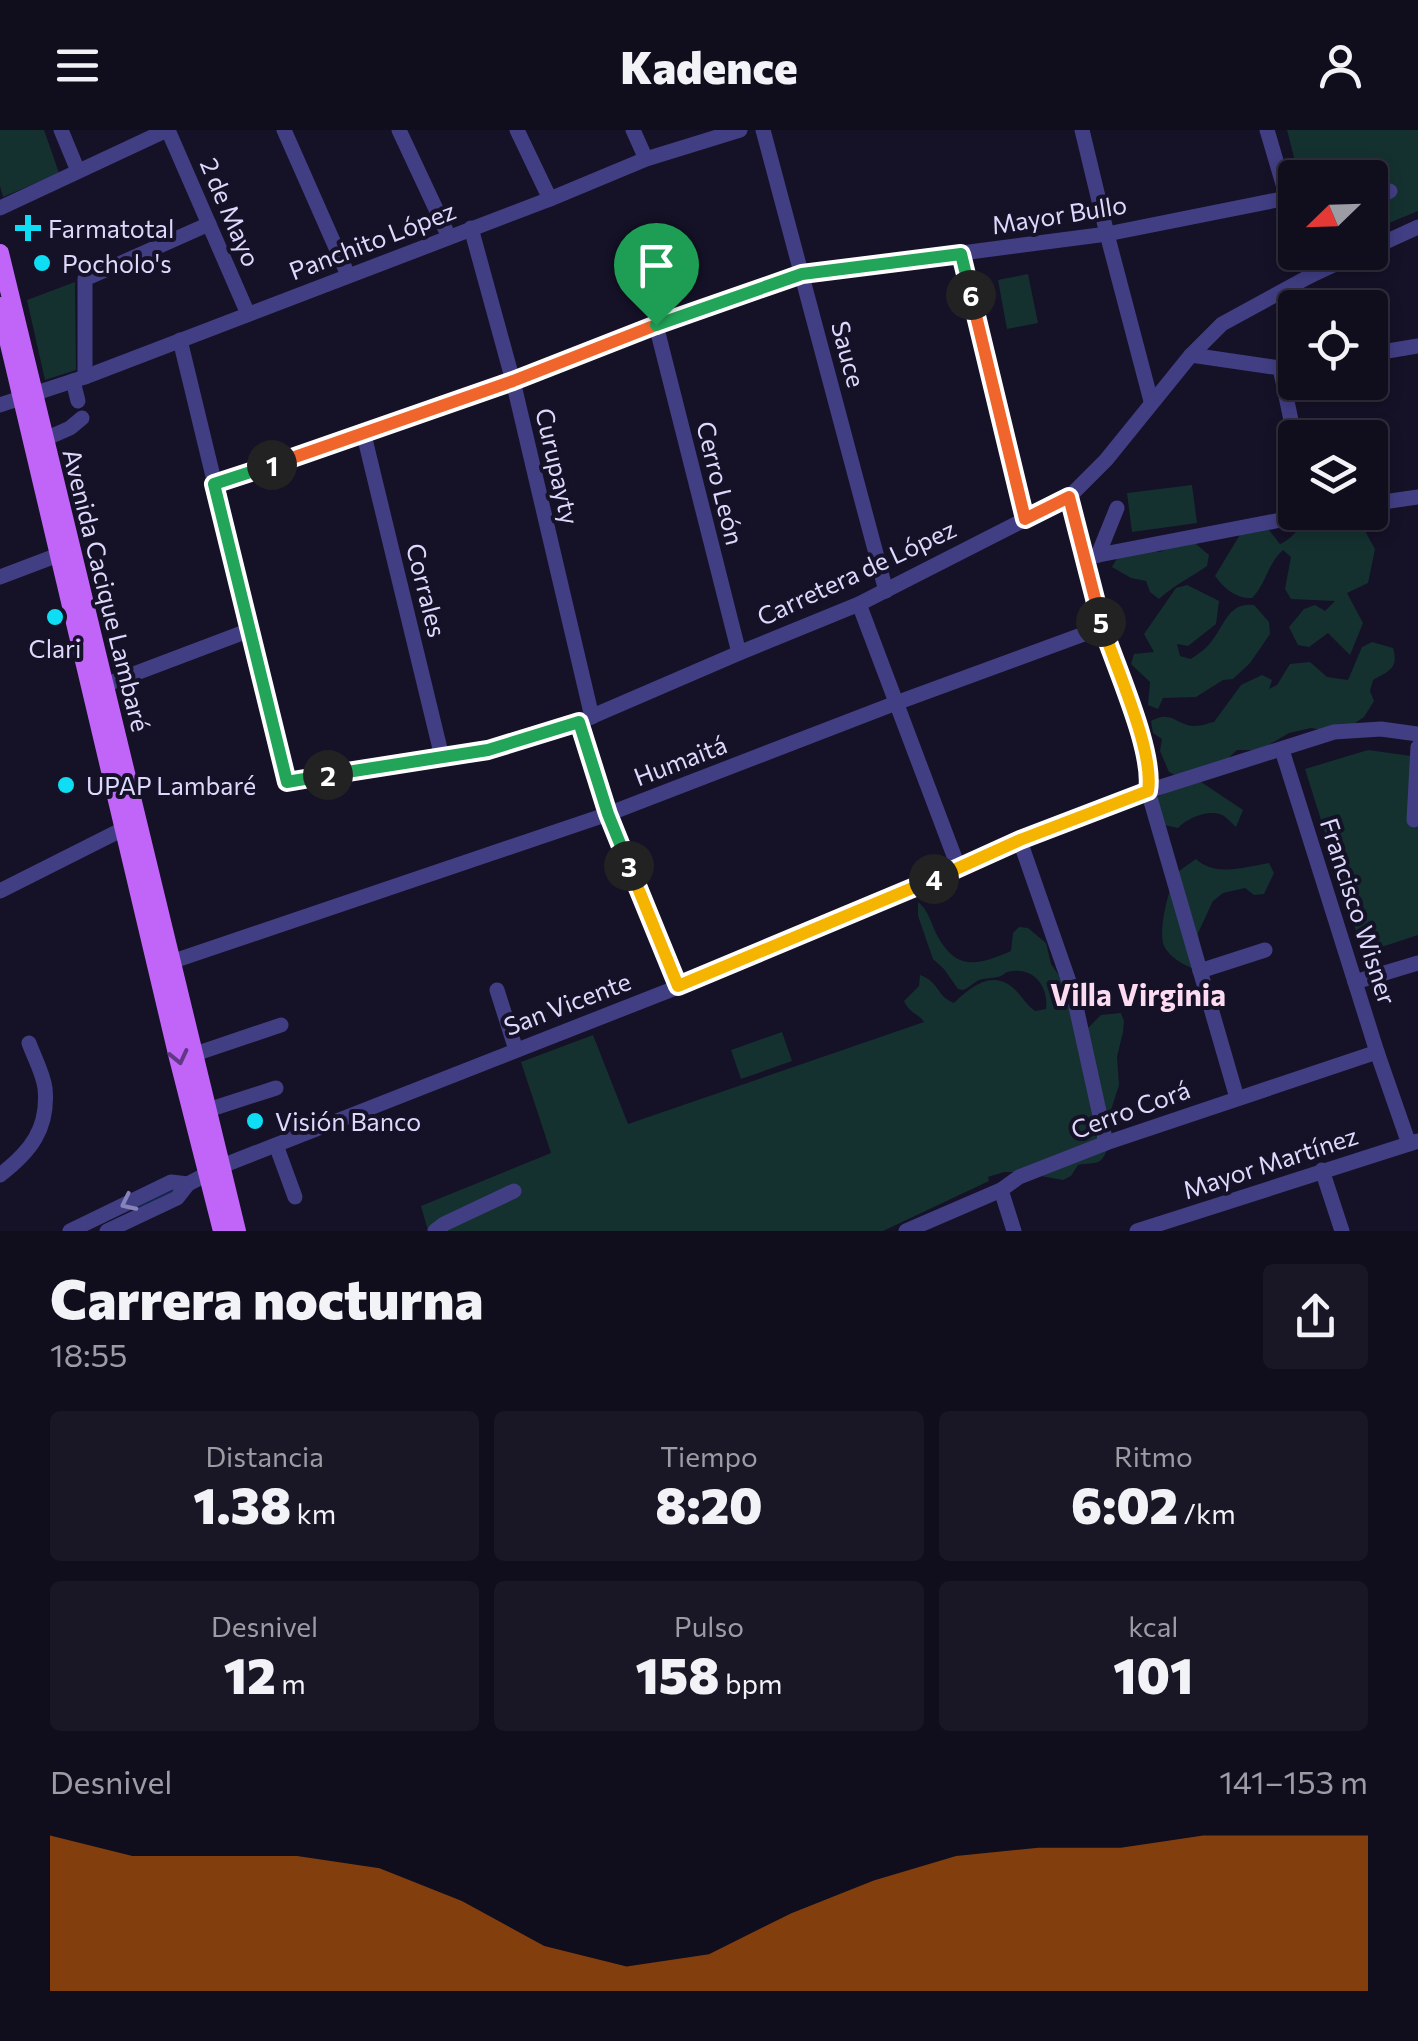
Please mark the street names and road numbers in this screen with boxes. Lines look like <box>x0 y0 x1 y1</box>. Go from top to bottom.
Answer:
street label: 2 de Mayo <box>195 153 267 271</box>
street label: Mayor Bullo <box>989 189 1129 239</box>
street label: Panchito López <box>285 195 459 285</box>
street label: Sauce <box>826 318 872 390</box>
street label: Curupayty <box>530 405 586 527</box>
street label: Cerro León <box>691 418 751 548</box>
street label: Avenida Cacique Lambaré <box>57 446 157 734</box>
street label: Carretera de López <box>752 513 960 631</box>
street label: Corrales <box>401 540 453 640</box>
street label: Humaitá <box>629 729 731 791</box>
street label: Francisco Wisner <box>1315 814 1403 1008</box>
street label: San Vicente <box>499 965 635 1041</box>
street label: Cerro Corá <box>1066 1074 1194 1144</box>
street label: Mayor Martínez <box>1179 1120 1361 1204</box>

